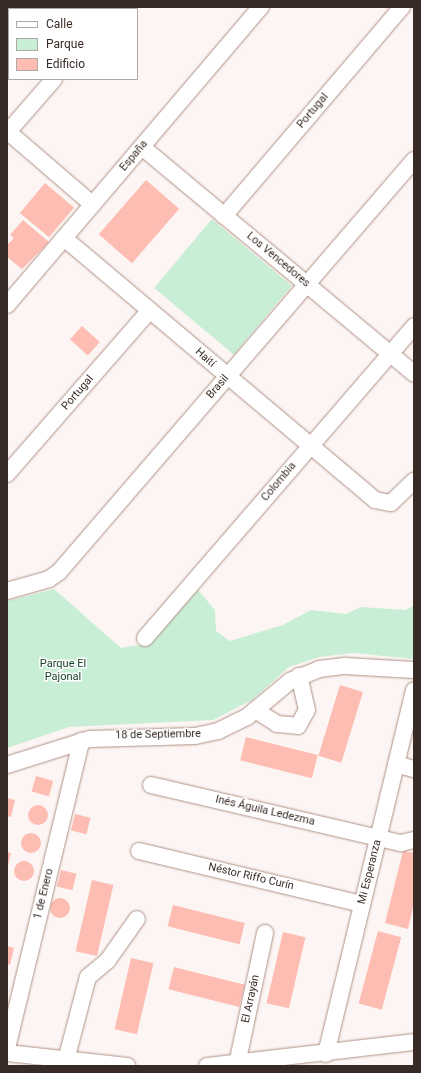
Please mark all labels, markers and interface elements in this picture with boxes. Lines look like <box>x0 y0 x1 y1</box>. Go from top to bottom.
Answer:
legend <box>8 8 138 80</box>
text: Calle <box>46 17 73 31</box>
text: Parque <box>46 37 84 51</box>
text: Edificio <box>46 57 85 71</box>
street label: Portugal <box>295 91 331 131</box>
street label: España <box>117 138 151 174</box>
street label: Los Vencedores <box>244 230 312 290</box>
street label: Haití <box>192 346 218 370</box>
street label: Brasil <box>204 372 232 402</box>
street label: Portugal <box>59 373 97 413</box>
street label: Colombia <box>259 460 299 504</box>
park label: Parque El Pajonal <box>40 658 86 684</box>
street label: 18 de Septiembre <box>115 728 201 742</box>
street label: Inés Águila Ledezma <box>214 793 316 829</box>
street label: Mi Esperanza <box>356 838 384 906</box>
street label: Néstor Riffo Curín <box>207 861 295 893</box>
street label: 1 de Enero <box>31 867 57 921</box>
street label: El Arrayán <box>239 974 263 1024</box>

